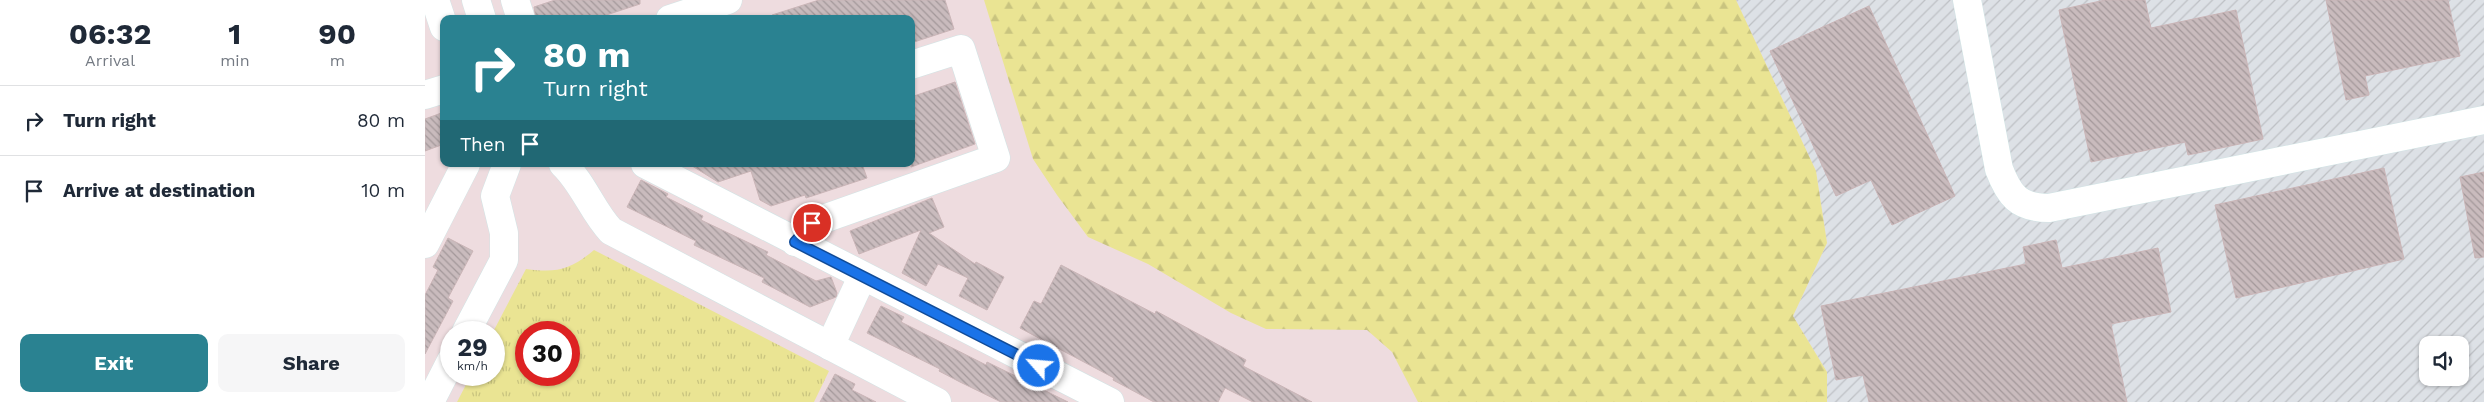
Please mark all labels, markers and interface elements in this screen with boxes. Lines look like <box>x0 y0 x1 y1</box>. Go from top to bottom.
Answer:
text: 06:32 <box>69 16 151 51</box>
text: 1 <box>228 16 241 51</box>
text: 90 <box>318 16 356 51</box>
text: 80 m <box>543 34 630 76</box>
icon: right <box>460 35 525 100</box>
text: Arrival <box>85 51 135 70</box>
text: min <box>220 51 250 70</box>
text: m <box>330 51 345 70</box>
text: Turn right <box>543 76 648 101</box>
icon: right <box>20 107 48 135</box>
text: Turn right <box>63 109 156 132</box>
text: 80 m <box>357 109 405 132</box>
icon: arrive <box>516 130 544 158</box>
text: Then <box>460 133 506 156</box>
icon: arrive <box>20 177 48 205</box>
text: Arrive at destination <box>63 179 255 202</box>
text: 10 m <box>361 179 405 202</box>
pin <box>791 202 833 244</box>
icon: arrive <box>798 209 826 237</box>
speed limit sign: 30 <box>515 321 580 386</box>
text: 29 <box>457 333 488 362</box>
button: Exit <box>20 334 208 392</box>
button: Share <box>218 334 405 392</box>
map controls <box>2419 336 2469 386</box>
button: sound <box>2419 336 2469 386</box>
position arrow <box>1012 339 1064 391</box>
text: km/h <box>457 359 488 373</box>

